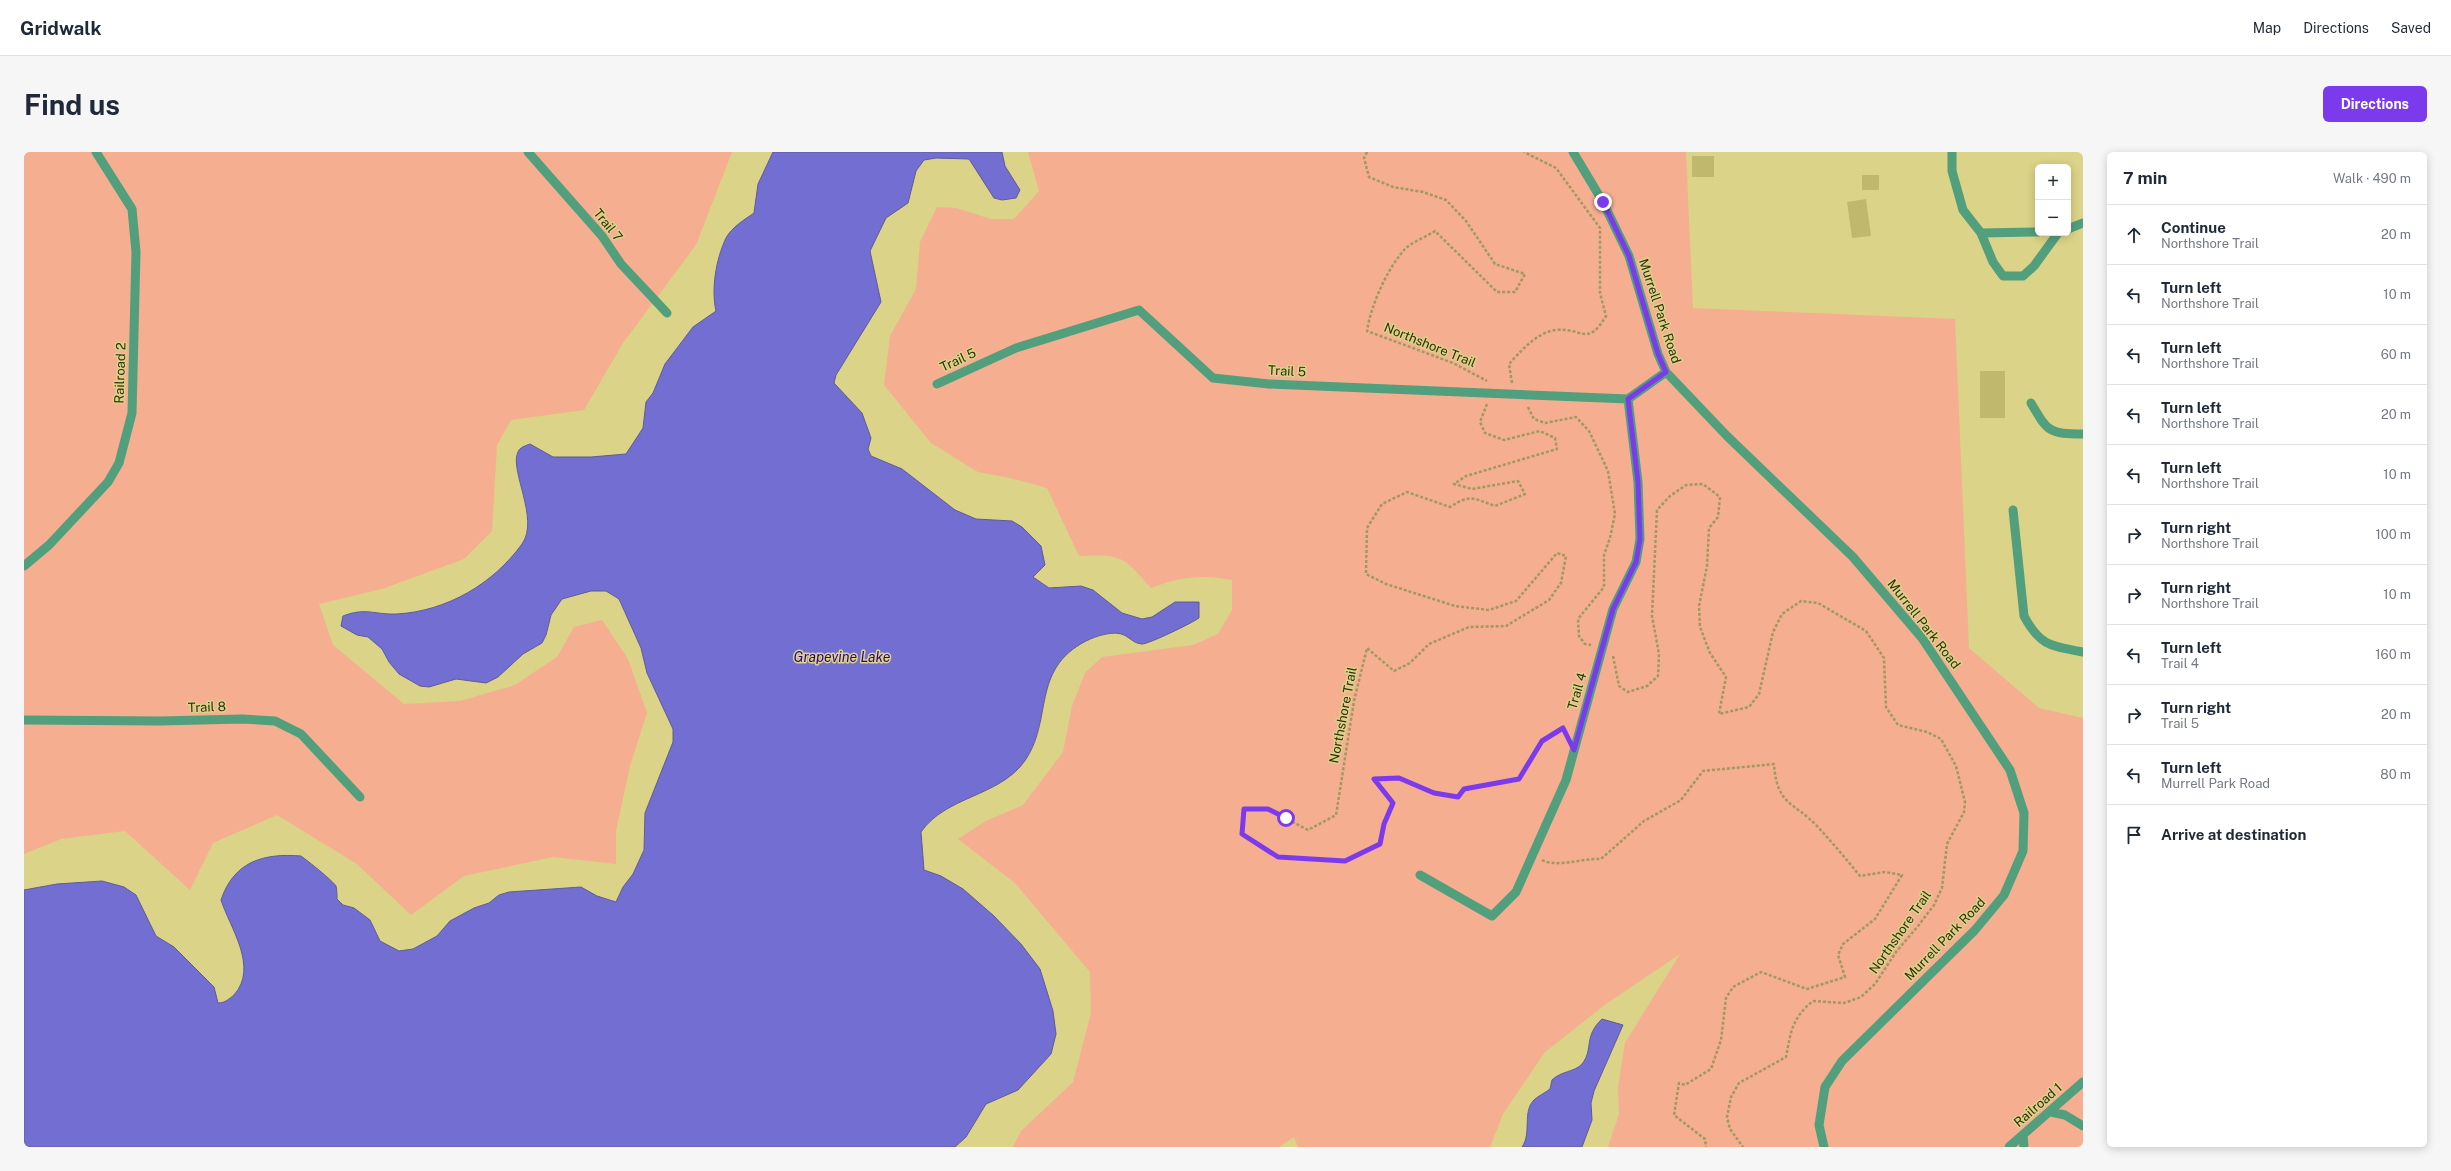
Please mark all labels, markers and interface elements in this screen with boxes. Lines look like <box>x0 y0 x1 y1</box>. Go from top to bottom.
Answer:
text: Gridwalk <box>20 17 101 39</box>
text: Map <box>2253 20 2281 36</box>
text: Directions <box>2303 20 2369 36</box>
text: Saved <box>2391 20 2431 36</box>
button: Directions <box>2323 86 2427 122</box>
text: Find us <box>24 88 120 121</box>
map controls <box>2035 164 2071 236</box>
button: + <box>2035 164 2071 200</box>
text: 7 min <box>2123 168 2167 188</box>
text: Walk · 490 m <box>2333 171 2411 186</box>
route end <box>1594 193 1612 211</box>
button: − <box>2035 200 2071 236</box>
street label: Trail 7 <box>590 206 626 244</box>
text: Continue <box>2161 219 2226 236</box>
icon: ahead <box>2123 224 2145 246</box>
text: 20 m <box>2381 227 2411 242</box>
text: Northshore Trail <box>2161 236 2259 251</box>
street label: Murrell Park Road <box>1636 257 1684 365</box>
text: Turn left <box>2161 279 2222 296</box>
icon: left <box>2123 284 2145 306</box>
text: 10 m <box>2383 287 2411 302</box>
text: Northshore Trail <box>2161 296 2259 311</box>
street label: Northshore Trail <box>1382 320 1478 370</box>
text: Turn left <box>2161 339 2222 356</box>
street label: Railroad 2 <box>111 342 129 404</box>
icon: left <box>2123 344 2145 366</box>
street label: Trail 5 <box>938 345 978 375</box>
text: 60 m <box>2381 347 2411 362</box>
text: Northshore Trail <box>2161 356 2259 371</box>
street label: Trail 5 <box>1268 363 1306 379</box>
text: Turn left <box>2161 399 2222 416</box>
icon: left <box>2123 404 2145 426</box>
text: 20 m <box>2381 407 2411 422</box>
text: Northshore Trail <box>2161 416 2259 431</box>
text: Turn left <box>2161 459 2222 476</box>
icon: left <box>2123 464 2145 486</box>
text: 10 m <box>2383 467 2411 482</box>
text: Northshore Trail <box>2161 476 2259 491</box>
text: Turn right <box>2161 519 2231 536</box>
icon: right <box>2123 524 2145 546</box>
text: 100 m <box>2375 527 2411 542</box>
text: Northshore Trail <box>2161 536 2259 551</box>
street label: Murrell Park Road <box>1885 576 1963 672</box>
text: Turn right <box>2161 579 2231 596</box>
icon: right <box>2123 584 2145 606</box>
text: 10 m <box>2383 587 2411 602</box>
text: Northshore Trail <box>2161 596 2259 611</box>
text: Turn left <box>2161 639 2222 656</box>
icon: left <box>2123 644 2145 666</box>
text: 160 m <box>2375 647 2411 662</box>
water label: Grapevine Lake <box>794 649 891 665</box>
text: Trail 4 <box>2161 656 2199 671</box>
street label: Northshore Trail <box>1326 665 1360 764</box>
street label: Trail 4 <box>1565 671 1589 711</box>
street label: Trail 8 <box>188 699 226 715</box>
text: Turn right <box>2161 699 2231 716</box>
icon: right <box>2123 704 2145 726</box>
text: 20 m <box>2381 707 2411 722</box>
text: Trail 5 <box>2161 716 2199 731</box>
text: Turn left <box>2161 759 2222 776</box>
icon: left <box>2123 764 2145 786</box>
text: 80 m <box>2380 767 2411 782</box>
text: Murrell Park Road <box>2161 776 2270 791</box>
route start <box>1277 809 1295 827</box>
icon: arrive <box>2123 824 2145 846</box>
text: Arrive at destination <box>2161 826 2306 843</box>
street label: Northshore Trail <box>1866 888 1934 976</box>
street label: Murrell Park Road <box>1902 895 1988 983</box>
street label: Railroad 1 <box>2011 1080 2065 1130</box>

